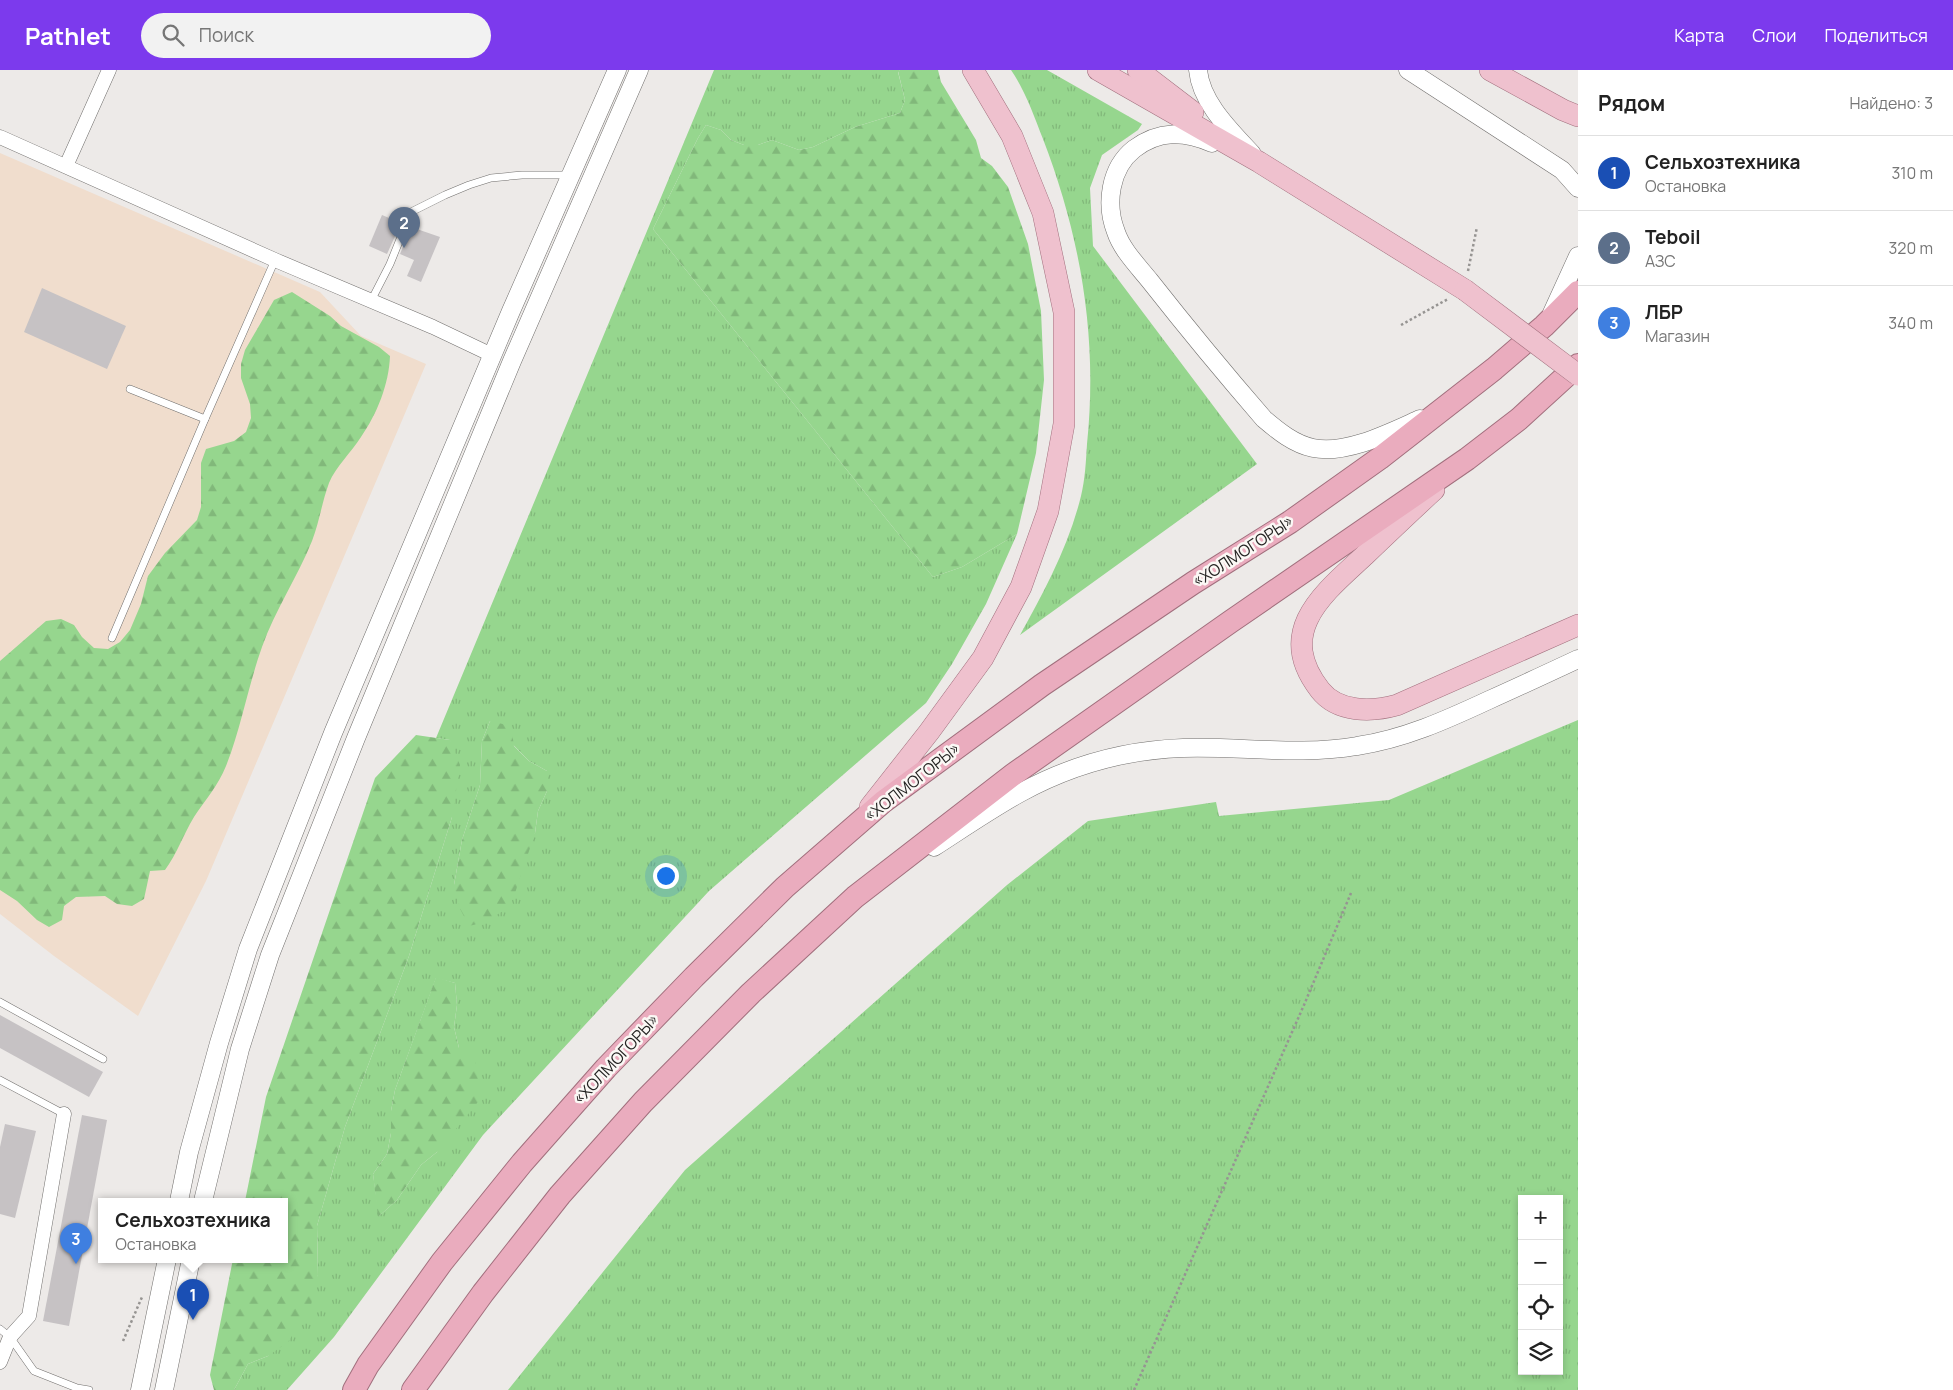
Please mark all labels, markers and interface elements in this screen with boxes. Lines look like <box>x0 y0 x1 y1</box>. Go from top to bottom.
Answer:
search box <box>141 13 491 58</box>
text: Pathlet <box>25 19 111 52</box>
icon: search <box>159 21 187 49</box>
text: Поиск <box>199 22 254 48</box>
text: Карта <box>1674 23 1724 47</box>
text: Слои <box>1752 23 1796 47</box>
text: Поделиться <box>1824 23 1928 47</box>
text: Рядом <box>1598 89 1665 117</box>
text: Найдено: 3 <box>1849 92 1933 114</box>
text: Сельхозтехника <box>1645 149 1800 175</box>
text: 1 <box>1610 162 1618 184</box>
text: 310 m <box>1891 162 1933 184</box>
text: Остановка <box>1645 175 1726 197</box>
pin: 2 <box>388 207 420 248</box>
text: Teboil <box>1645 224 1701 250</box>
text: 2 <box>1609 237 1619 259</box>
text: 320 m <box>1889 237 1933 259</box>
text: АЗС <box>1645 250 1676 272</box>
text: ЛБР <box>1645 299 1683 325</box>
text: 3 <box>1609 312 1619 334</box>
text: 340 m <box>1888 312 1933 334</box>
text: Магазин <box>1645 325 1710 347</box>
street label: «ХОЛМОГОРЫ» <box>1188 510 1298 592</box>
street label: «ХОЛМОГОРЫ» <box>859 738 965 826</box>
your location <box>653 863 679 889</box>
street label: «ХОЛМОГОРЫ» <box>568 1009 664 1109</box>
map controls <box>1518 1195 1563 1375</box>
button: + <box>1518 1195 1563 1240</box>
popup <box>98 1198 288 1263</box>
text: Сельхозтехника <box>115 1207 271 1233</box>
pin: 3 <box>60 1223 92 1264</box>
text: Остановка <box>115 1233 196 1255</box>
button: − <box>1518 1240 1563 1285</box>
pin: 1 <box>177 1279 209 1320</box>
button: locate <box>1518 1285 1563 1330</box>
button: layers <box>1518 1330 1563 1375</box>

